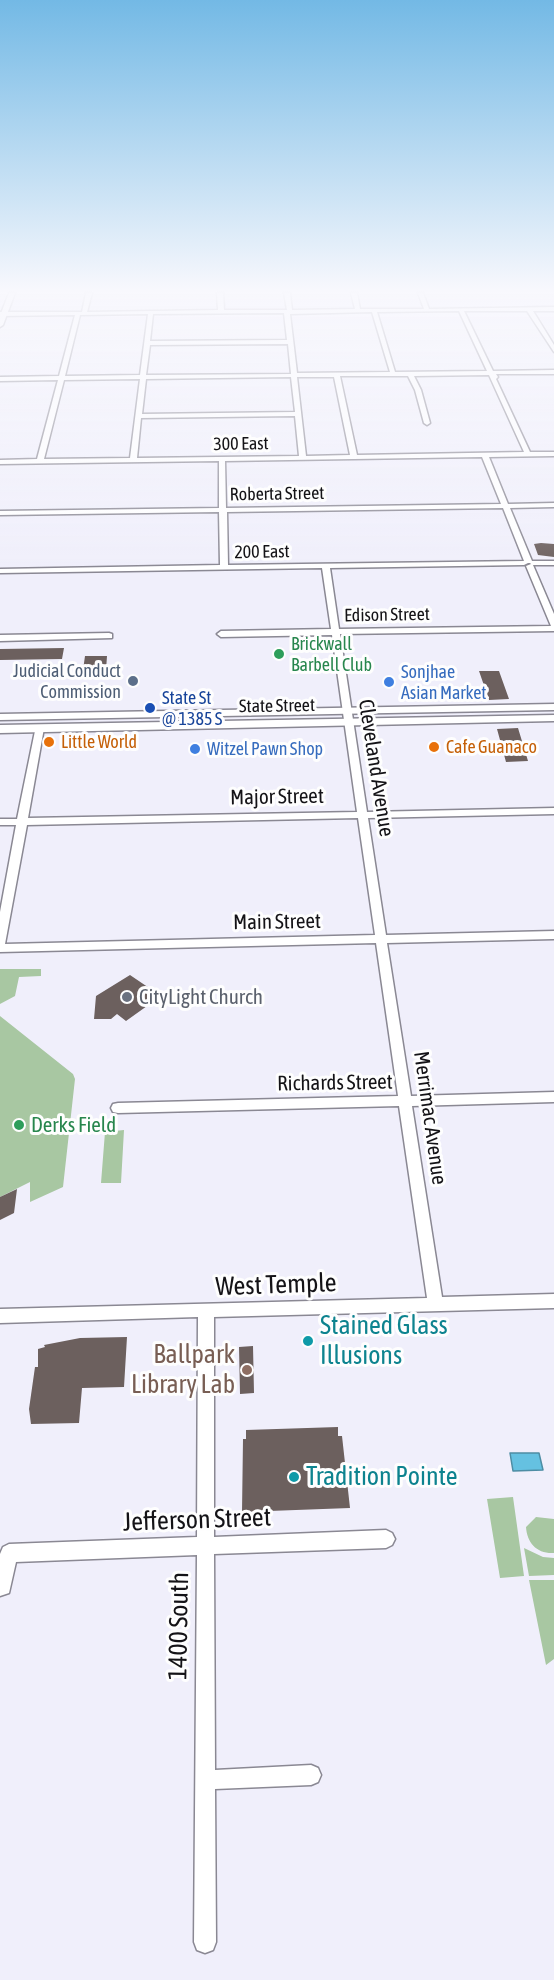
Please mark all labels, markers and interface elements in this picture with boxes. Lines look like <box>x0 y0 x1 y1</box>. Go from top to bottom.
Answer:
street label: 300 East <box>213 433 269 455</box>
street label: Roberta Street <box>229 482 325 506</box>
street label: 200 East <box>234 541 290 563</box>
street label: Edison Street <box>344 603 430 627</box>
place label: Brickwall Barbell Club <box>291 633 372 676</box>
marker: Brickwall Barbell Club <box>272 647 286 661</box>
place label: Judicial Conduct Commission <box>13 660 121 702</box>
place label: Sonjhae Asian Market <box>401 661 487 704</box>
marker: Judicial Conduct Commission <box>126 674 140 688</box>
marker: Sonjhae Asian Market <box>382 675 396 689</box>
place label: State St @ 1385 S <box>162 687 222 730</box>
street label: State Street <box>239 695 315 717</box>
street label: Cleveland Avenue <box>353 698 399 838</box>
marker: State St @ 1385 S <box>143 701 157 715</box>
place label: Little World <box>61 731 137 753</box>
marker: Little World <box>42 735 56 749</box>
place label: Cafe Guanaco <box>446 736 537 758</box>
place label: Witzel Pawn Shop <box>207 738 323 760</box>
marker: Cafe Guanaco <box>427 740 441 754</box>
marker: Witzel Pawn Shop <box>188 742 202 756</box>
street label: Major Street <box>230 784 324 810</box>
street label: Main Street <box>233 909 321 935</box>
place label: CityLight Church <box>139 984 263 1010</box>
marker: CityLight Church <box>120 990 134 1004</box>
street label: Merrimac Avenue <box>408 1050 452 1186</box>
street label: Richards Street <box>277 1069 393 1097</box>
place label: Derks Field <box>31 1112 116 1138</box>
marker: Derks Field <box>12 1118 26 1132</box>
street label: West Temple <box>215 1267 337 1303</box>
place label: Stained Glass Illusions <box>320 1310 448 1372</box>
marker: Stained Glass Illusions <box>301 1334 315 1348</box>
place label: Ballpark Library Lab <box>131 1339 235 1400</box>
marker: Ballpark Library Lab <box>240 1363 254 1377</box>
place label: Tradition Pointe <box>306 1461 458 1493</box>
marker: Tradition Pointe <box>287 1470 301 1484</box>
street label: Jefferson Street <box>122 1502 272 1538</box>
street label: 1400 South <box>162 1572 196 1680</box>

